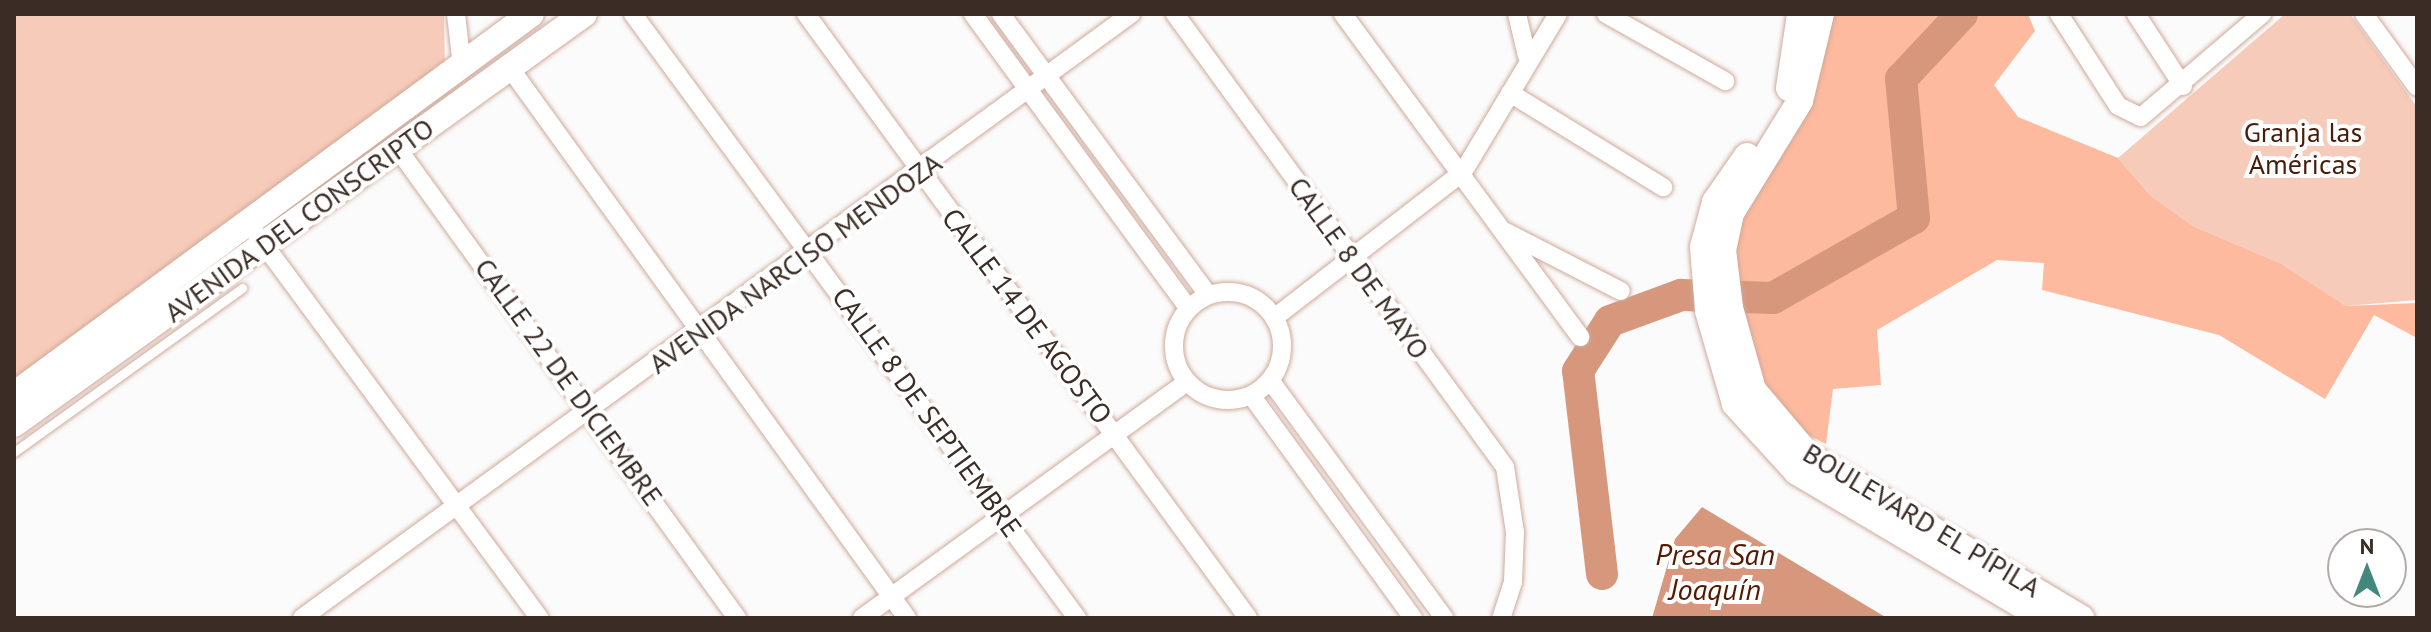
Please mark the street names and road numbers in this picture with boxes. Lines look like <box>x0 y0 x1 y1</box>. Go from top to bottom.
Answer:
street label: AVENIDA DEL CONSCRIPTO <box>157 110 441 330</box>
street label: AVENIDA NARCISO MENDOZA <box>642 145 948 381</box>
street label: CALLE 8 DE MAYO <box>1282 170 1436 366</box>
street label: CALLE 14 DE AGOSTO <box>935 201 1119 431</box>
street label: CALLE 22 DE DICIEMBRE <box>468 252 670 512</box>
street label: CALLE 8 DE SEPTIEMBRE <box>825 281 1029 543</box>
street label: BOULEVARD EL PÍPILA <box>1797 435 2047 605</box>

